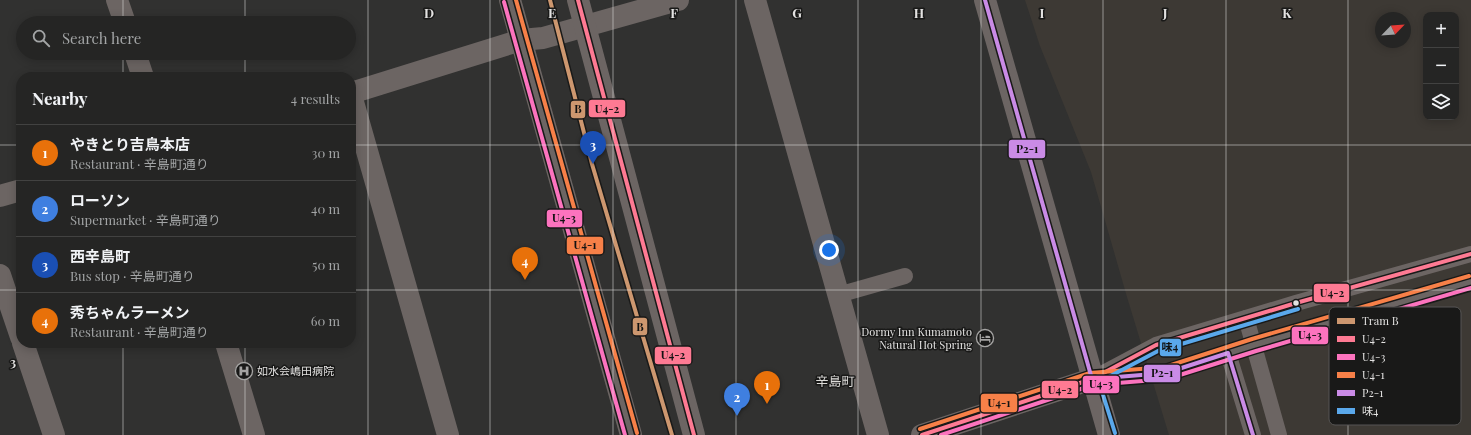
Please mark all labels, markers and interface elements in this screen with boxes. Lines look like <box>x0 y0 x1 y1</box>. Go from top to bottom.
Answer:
text: D <box>424 4 434 21</box>
text: E <box>548 4 556 21</box>
text: F <box>670 4 678 21</box>
text: G <box>792 4 802 21</box>
text: H <box>914 4 924 21</box>
text: I <box>1040 4 1045 21</box>
text: J <box>1162 4 1168 21</box>
text: K <box>1282 4 1292 21</box>
north arrow <box>1375 12 1411 48</box>
map controls <box>1423 12 1459 120</box>
button: + <box>1423 12 1459 48</box>
search box <box>16 16 356 60</box>
icon: search <box>30 27 52 49</box>
text: Search here <box>62 28 141 48</box>
button: − <box>1423 48 1459 84</box>
button: layers <box>1423 84 1459 120</box>
text: Nearby <box>32 87 87 109</box>
text: 4 results <box>291 90 340 107</box>
line badge: U4-2 <box>588 99 626 118</box>
line badge: B <box>570 100 586 119</box>
text: B <box>574 101 582 116</box>
text: U4-2 <box>595 101 619 116</box>
pin: 3 <box>580 131 606 164</box>
text: やきとり吉鳥本店 <box>70 134 190 154</box>
line badge: P2-1 <box>1008 139 1046 159</box>
text: P2-1 <box>1016 141 1038 156</box>
text: 1 <box>43 144 47 161</box>
text: 30 m <box>312 144 340 161</box>
text: Restaurant · 辛島町通り <box>70 155 209 172</box>
text: ローソン <box>70 190 130 210</box>
text: 2 <box>42 200 48 217</box>
text: 40 m <box>311 200 340 217</box>
line badge: U4-3 <box>546 209 583 228</box>
text: U4-3 <box>552 210 576 225</box>
text: Supermarket · 辛島町通り <box>70 211 221 228</box>
line badge: U4-1 <box>566 236 604 255</box>
text: U4-1 <box>574 237 596 252</box>
your location <box>819 240 839 260</box>
text: 西辛島町 <box>70 246 130 266</box>
pin: 4 <box>512 247 538 280</box>
text: 3 <box>42 256 48 273</box>
text: 50 m <box>312 256 340 273</box>
text: Bus stop · 辛島町通り <box>70 267 195 284</box>
line badge: U4-2 <box>1313 283 1350 303</box>
text: U4-2 <box>1320 285 1344 300</box>
unlabelled marker <box>1291 298 1301 308</box>
text: 秀ちゃんラーメン <box>70 302 189 322</box>
legend <box>1329 307 1461 425</box>
text: 4 <box>42 312 48 329</box>
text: 60 m <box>311 312 340 329</box>
text: Tram B <box>1362 313 1399 328</box>
line badge: B <box>632 317 648 336</box>
text: B <box>636 319 644 334</box>
text: Restaurant · 辛島町通り <box>70 323 209 340</box>
place label: Dormy Inn Kumamoto Natural Hot Spring <box>861 324 972 352</box>
line badge: U4-3 <box>1291 326 1329 345</box>
text: U4-3 <box>1298 327 1322 342</box>
hotel icon: Dormy Inn Kumamoto Natural Hot Spring <box>975 328 995 348</box>
text: U4-2 <box>1362 331 1386 346</box>
line badge: 味4 <box>1159 338 1182 357</box>
text: 味4 <box>1162 339 1179 354</box>
line badge: U4-2 <box>654 346 692 365</box>
text: U4-2 <box>661 347 685 362</box>
text: U4-3 <box>1362 349 1385 364</box>
text: 3 <box>10 353 16 370</box>
hospital icon: 如水会嶋田病院 <box>234 361 254 381</box>
place label: 如水会嶋田病院 <box>257 363 334 378</box>
line badge: P2-1 <box>1143 364 1181 383</box>
text: P2-1 <box>1151 365 1173 380</box>
text: U4-1 <box>1362 367 1385 382</box>
pin: 1 <box>754 371 780 404</box>
district label: 辛島町 <box>815 372 855 389</box>
line badge: U4-3 <box>1082 375 1120 394</box>
text: U4-3 <box>1089 376 1113 391</box>
line badge: U4-2 <box>1041 380 1079 399</box>
text: U4-2 <box>1048 382 1072 397</box>
pin: 2 <box>724 383 750 416</box>
text: P2-1 <box>1362 385 1383 400</box>
line badge: U4-1 <box>980 393 1018 413</box>
text: U4-1 <box>988 395 1010 410</box>
text: 味4 <box>1362 403 1379 418</box>

